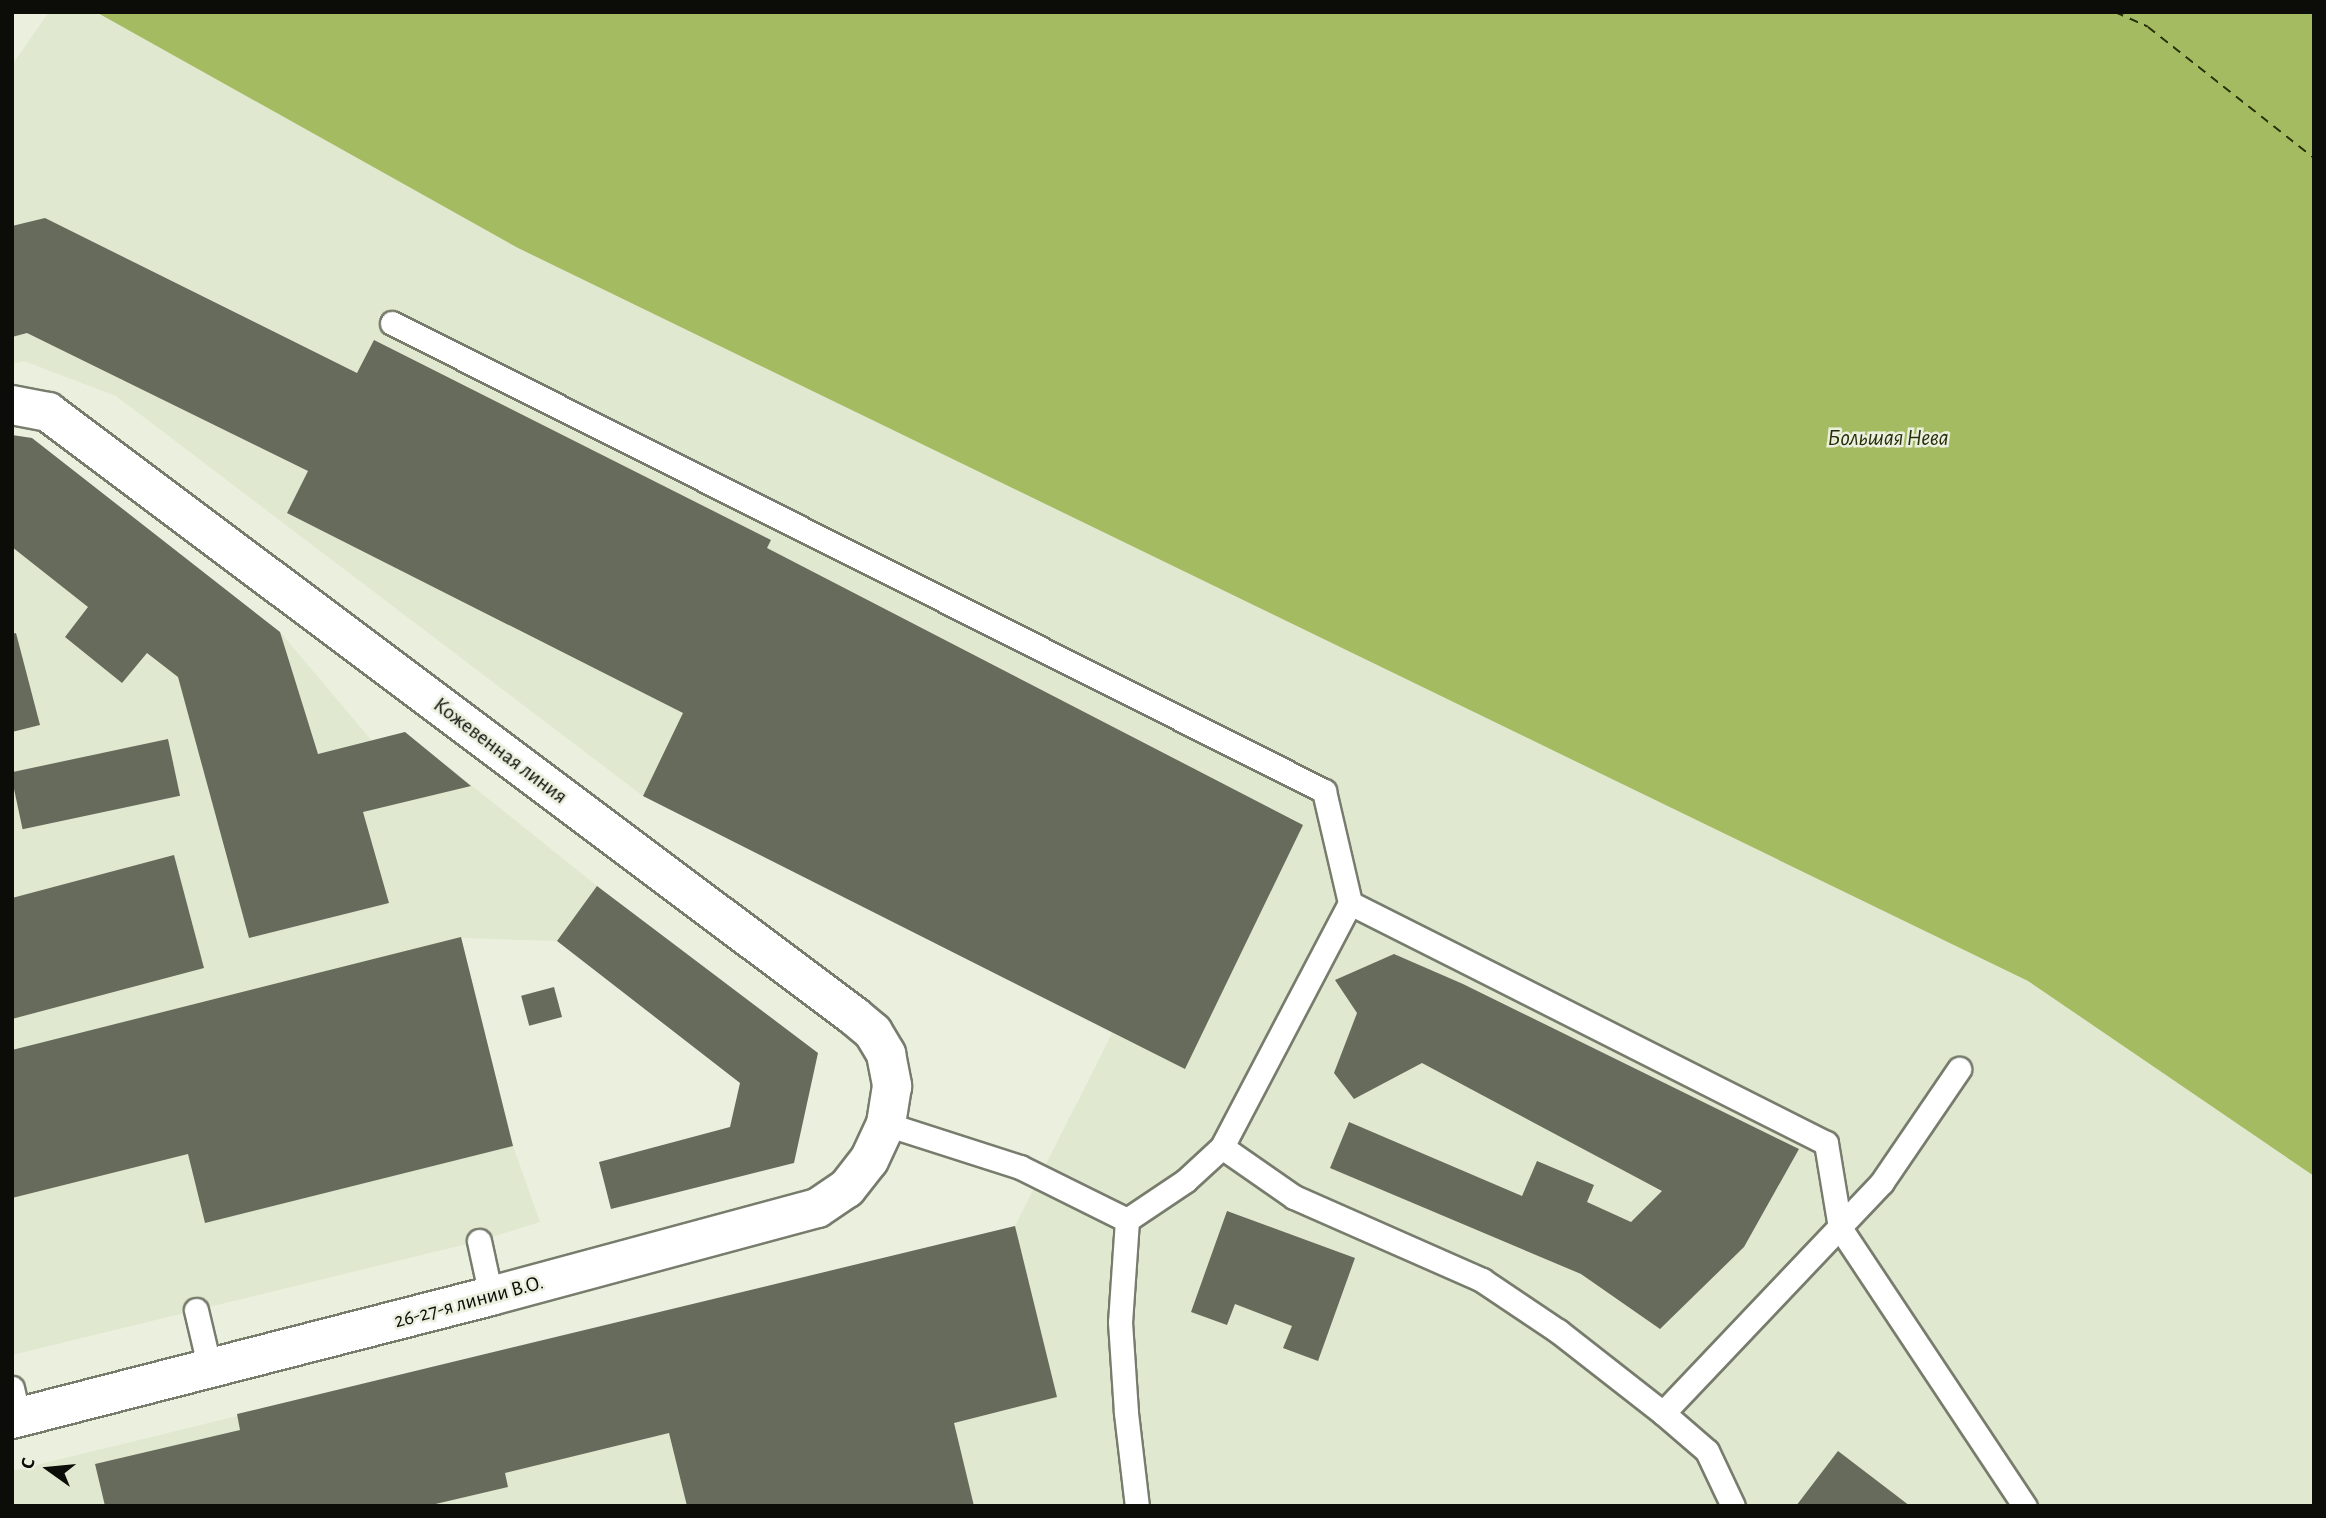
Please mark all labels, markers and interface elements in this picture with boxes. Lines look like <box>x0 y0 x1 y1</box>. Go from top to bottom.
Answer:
water label: Большая Нева <box>1827 425 1949 453</box>
street label: Кожевенная линия <box>428 693 572 809</box>
street label: 26-27-я линии В.О. <box>392 1270 546 1334</box>
north arrow <box>14 1434 84 1504</box>
text: С <box>18 1456 39 1471</box>

